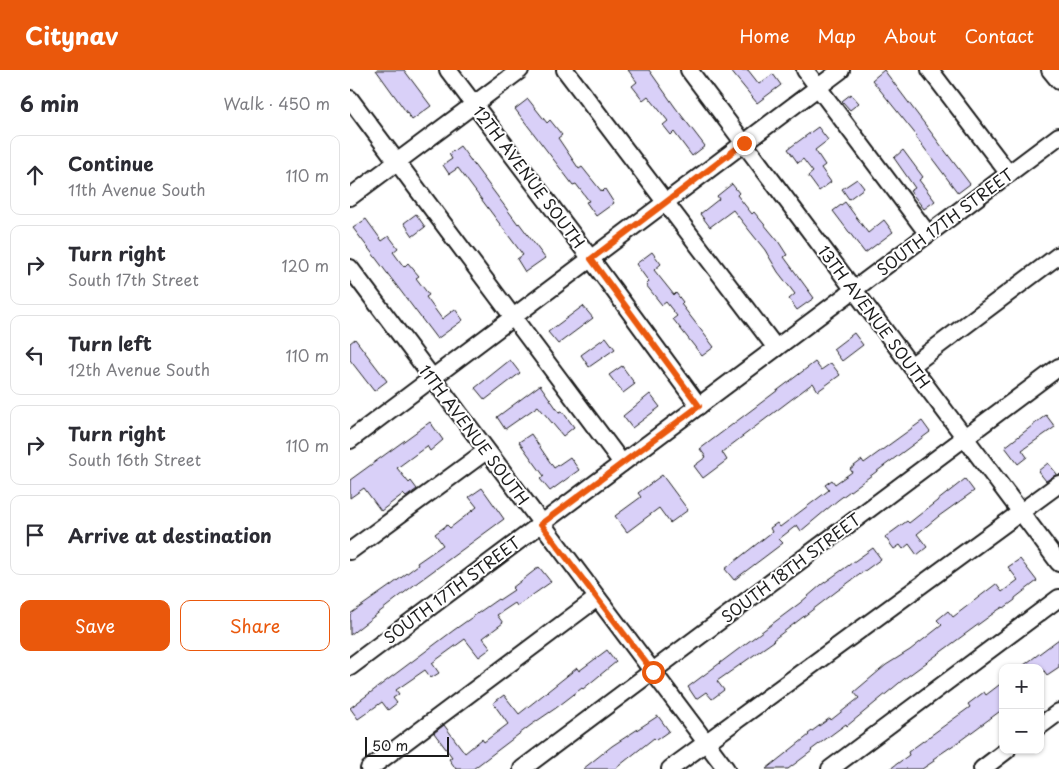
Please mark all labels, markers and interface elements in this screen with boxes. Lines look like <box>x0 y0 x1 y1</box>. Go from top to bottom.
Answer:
text: Citynav <box>25 17 118 53</box>
text: Home <box>739 22 789 49</box>
text: Map <box>817 22 856 49</box>
text: About <box>884 22 936 49</box>
text: Contact <box>964 22 1034 49</box>
text: 6 min <box>20 87 79 119</box>
text: Walk · 450 m <box>224 91 330 115</box>
street label: 12TH AVENUE SOUTH <box>468 100 591 253</box>
route end <box>733 132 756 155</box>
text: Continue <box>68 149 154 177</box>
icon: ahead <box>21 161 49 189</box>
street label: SOUTH 17TH STREET <box>871 162 1018 281</box>
text: 110 m <box>286 163 329 187</box>
text: 11th Avenue South <box>68 177 206 201</box>
text: Turn right <box>68 239 166 267</box>
street label: 13TH AVENUE SOUTH <box>813 240 937 393</box>
icon: right <box>21 251 49 279</box>
text: 120 m <box>282 253 329 277</box>
text: South 17th Street <box>68 267 199 291</box>
text: Turn left <box>68 329 152 357</box>
icon: left <box>21 341 49 369</box>
text: 110 m <box>286 343 329 367</box>
text: 12th Avenue South <box>68 357 210 381</box>
street label: 11TH AVENUE SOUTH <box>414 359 536 510</box>
text: Turn right <box>68 419 166 447</box>
icon: right <box>21 431 49 459</box>
text: 110 m <box>286 433 329 457</box>
text: South 16th Street <box>68 447 201 471</box>
street label: SOUTH 18TH STREET <box>716 507 865 628</box>
icon: arrive <box>21 521 49 549</box>
text: Arrive at destination <box>68 521 272 549</box>
street label: SOUTH 17TH STREET <box>378 530 525 649</box>
button: Save <box>20 600 170 651</box>
button: Share <box>180 600 330 651</box>
route start <box>642 661 665 684</box>
map controls <box>999 664 1044 754</box>
button: + <box>999 664 1044 709</box>
button: − <box>999 709 1044 754</box>
scale bar <box>365 734 449 757</box>
text: 50 m <box>372 735 408 756</box>

